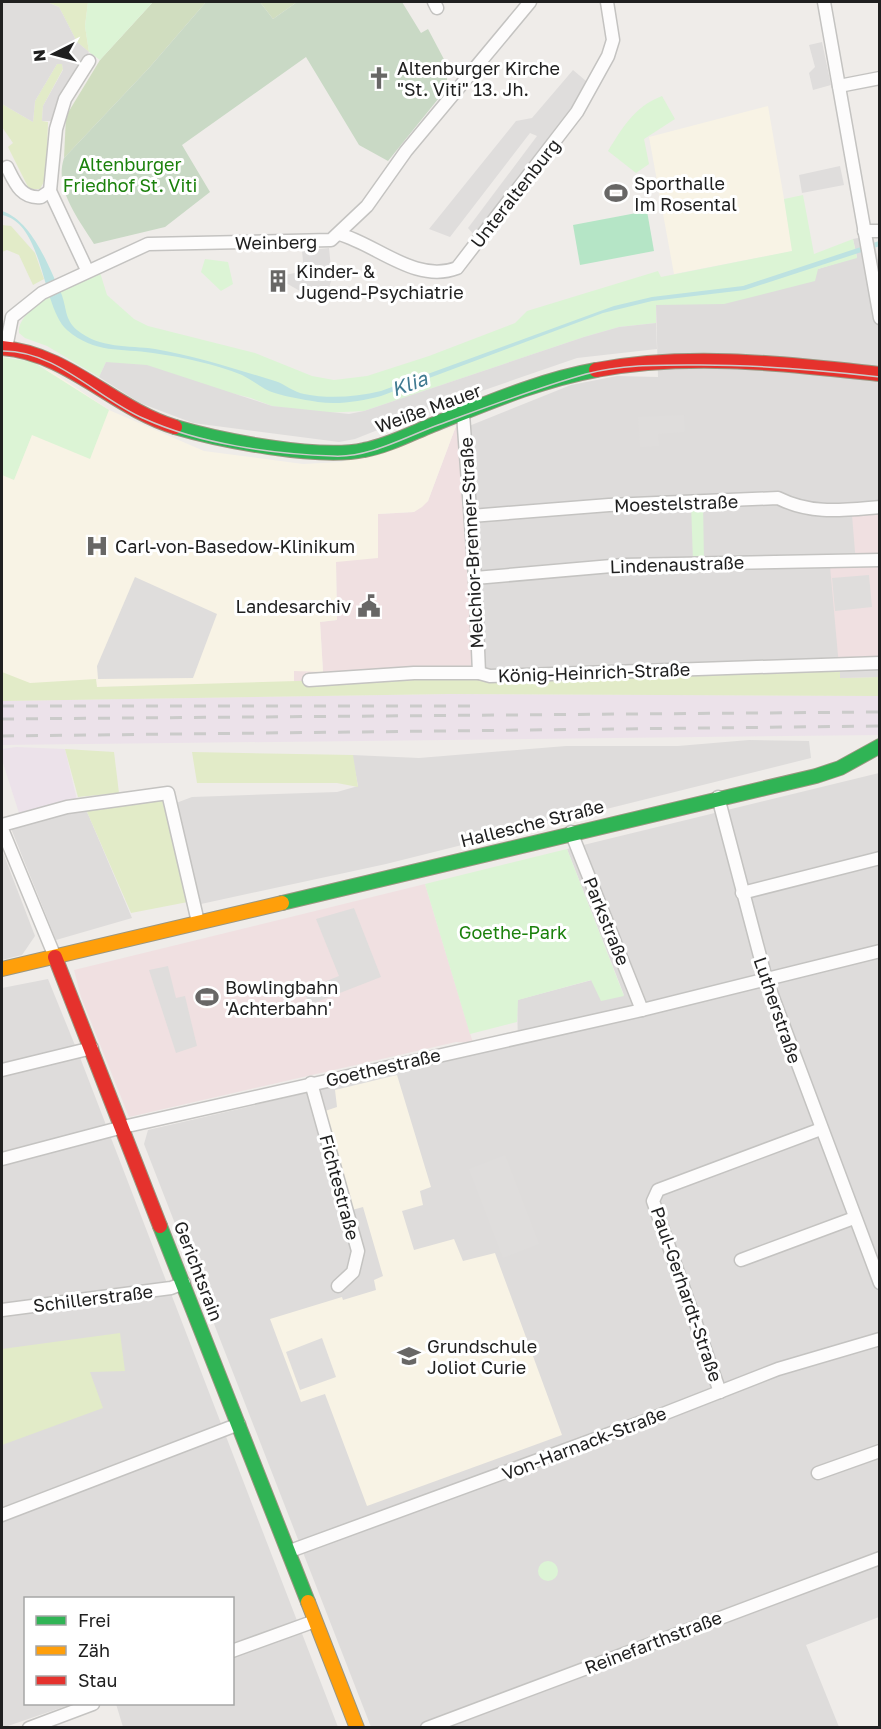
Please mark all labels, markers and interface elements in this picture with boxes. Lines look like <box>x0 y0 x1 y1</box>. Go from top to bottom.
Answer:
north arrow <box>24 24 84 84</box>
text: N <box>29 48 50 63</box>
place label: Altenburger Kirche "St. Viti" 13. Jh. <box>397 57 560 100</box>
church icon: Altenburger Kirche "St. Viti" 13. Jh. <box>366 65 392 91</box>
street label: Unteraltenburg <box>465 134 565 252</box>
park label: Altenburger Friedhof St. Viti <box>63 153 197 196</box>
place label: Sporthalle Im Rosental <box>634 172 737 215</box>
sports icon: Sporthalle Im Rosental <box>603 180 629 206</box>
street label: Weinberg <box>235 230 317 254</box>
place label: Kinder- & Jugend-Psychiatrie <box>296 260 464 303</box>
building icon: Kinder- & Jugend-Psychiatrie <box>265 268 291 294</box>
water label: Klia <box>388 365 431 401</box>
street label: Weiße Mauer <box>372 379 484 437</box>
street label: Melchior-Brenner-Straße <box>454 437 488 649</box>
street label: Moestelstraße <box>614 490 738 516</box>
hospital icon: Carl-von-Basedow-Klinikum <box>84 533 110 559</box>
place label: Carl-von-Basedow-Klinikum <box>115 535 355 557</box>
street label: Lindenaustraße <box>609 551 745 577</box>
public building icon: Landesarchiv <box>356 593 382 619</box>
place label: Landesarchiv <box>235 595 351 617</box>
street label: König-Heinrich-Straße <box>497 658 691 686</box>
street label: Hallesche Straße <box>458 795 606 851</box>
street label: Parkstraße <box>579 873 635 969</box>
park label: Goethe-Park <box>459 921 567 943</box>
street label: Lutherstraße <box>750 954 806 1066</box>
place label: Bowlingbahn 'Achterbahn' <box>225 976 338 1019</box>
sports icon: Bowlingbahn 'Achterbahn' <box>194 984 220 1010</box>
street label: Goethestraße <box>323 1043 443 1091</box>
street label: Fichtestraße <box>315 1132 365 1242</box>
street label: Paul-Gerhardt-Straße <box>647 1204 727 1384</box>
street label: Gerichtsrain <box>170 1218 228 1324</box>
street label: Schillerstraße <box>32 1280 154 1316</box>
place label: Grundschule Joliot Curie <box>427 1335 537 1378</box>
school or university icon: Grundschule Joliot Curie <box>396 1343 422 1369</box>
street label: Von-Harnack-Straße <box>499 1402 669 1484</box>
legend <box>24 1597 234 1705</box>
street label: Reinefarthstraße <box>581 1606 725 1678</box>
text: Frei <box>78 1609 111 1631</box>
text: Zäh <box>78 1639 110 1661</box>
text: Stau <box>78 1669 117 1691</box>

